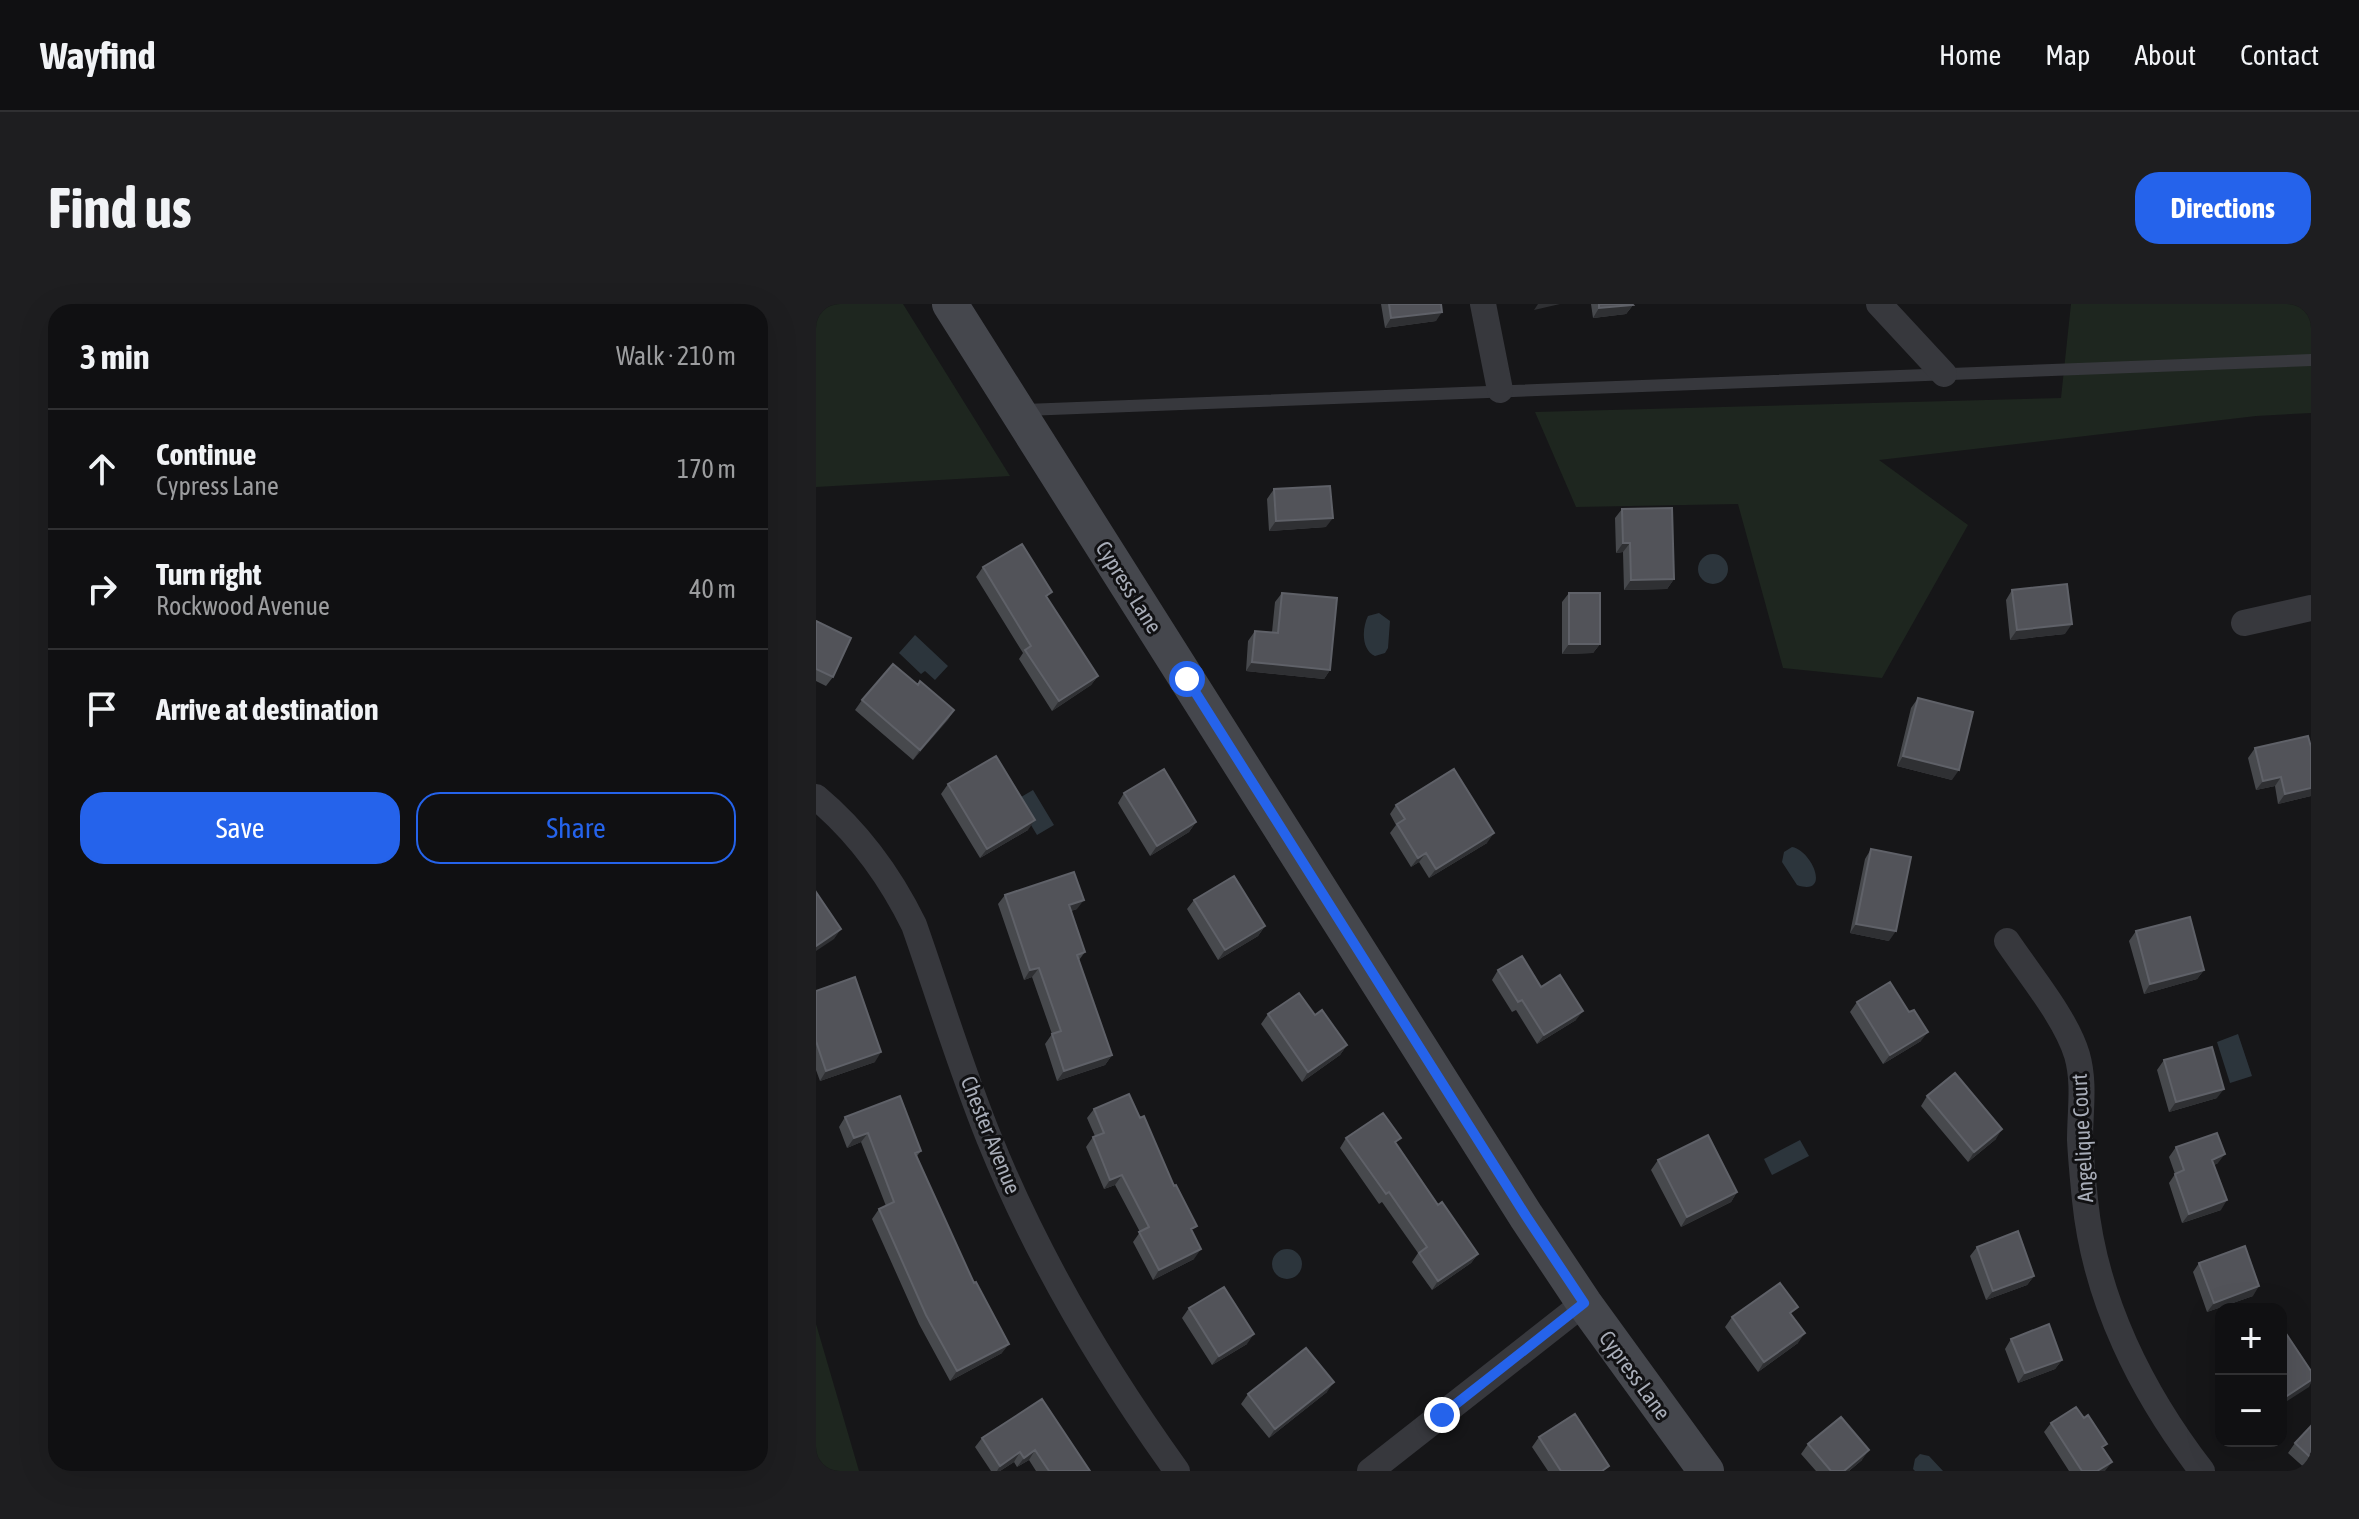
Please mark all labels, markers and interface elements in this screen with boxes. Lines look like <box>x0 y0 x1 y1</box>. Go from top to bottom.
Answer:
text: Wayfind <box>40 34 155 77</box>
text: Home <box>1939 39 2001 71</box>
text: Map <box>2045 39 2090 71</box>
text: About <box>2134 39 2196 71</box>
text: Contact <box>2240 39 2319 71</box>
button: Directions <box>2135 172 2311 244</box>
text: Find us <box>48 176 192 240</box>
text: 3 min <box>80 337 149 376</box>
text: Walk · 210 m <box>616 341 736 371</box>
text: Continue <box>156 437 256 471</box>
icon: ahead <box>80 447 124 491</box>
text: 170 m <box>677 454 736 484</box>
text: Cypress Lane <box>156 471 279 501</box>
street label: Cypress Lane <box>1090 536 1168 638</box>
text: Turn right <box>156 557 262 591</box>
icon: right <box>80 567 124 611</box>
text: 40 m <box>689 574 736 604</box>
text: Rockwood Avenue <box>156 591 330 621</box>
route start <box>1169 661 1205 697</box>
icon: arrive <box>80 687 124 731</box>
text: Arrive at destination <box>156 692 378 726</box>
button: Save <box>80 792 400 864</box>
button: Share <box>416 792 736 864</box>
street label: Chester Avenue <box>956 1072 1026 1198</box>
street label: Angelique Court <box>2066 1073 2098 1203</box>
map controls <box>2215 1303 2287 1447</box>
button: + <box>2215 1303 2287 1375</box>
street label: Cypress Lane <box>1594 1325 1676 1425</box>
button: − <box>2215 1375 2287 1447</box>
route end <box>1424 1397 1460 1433</box>

